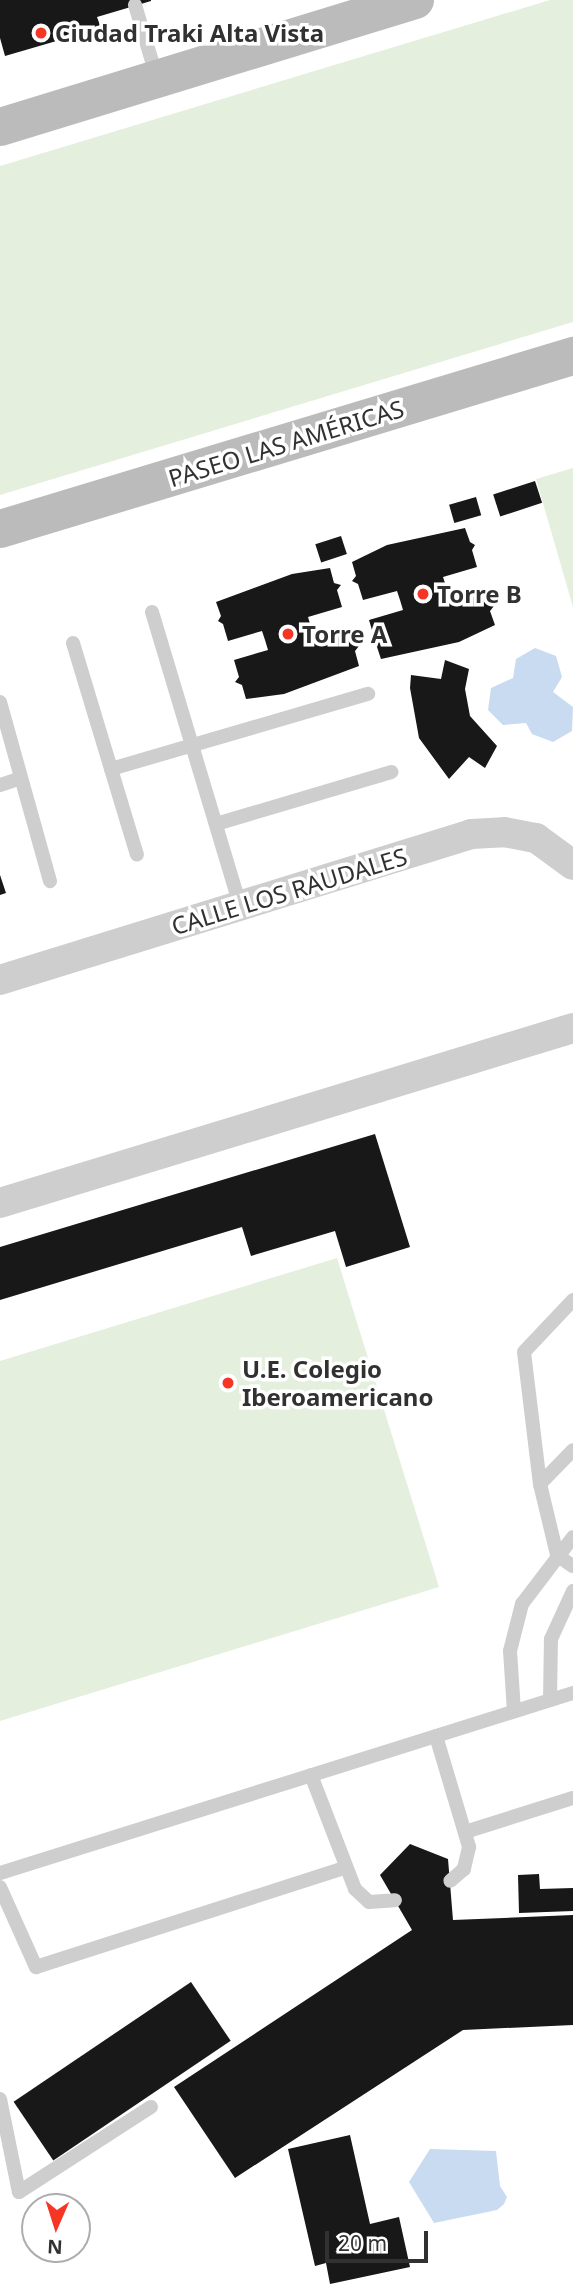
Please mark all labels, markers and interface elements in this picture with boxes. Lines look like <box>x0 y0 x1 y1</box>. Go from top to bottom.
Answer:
place label: Ciudad Traki Alta Vista <box>55 19 324 47</box>
marker: Ciudad Traki Alta Vista <box>33 25 49 41</box>
street label: PASEO LAS AMÉRICAS <box>165 393 407 493</box>
place label: Torre B <box>437 580 522 608</box>
marker: Torre B <box>415 586 431 602</box>
place label: Torre A <box>302 620 387 648</box>
marker: Torre A <box>280 626 296 642</box>
street label: CALLE LOS RAUDALES <box>168 841 410 941</box>
place label: U.E. Colegio Iberoamericano <box>242 1355 433 1411</box>
marker: U.E. Colegio Iberoamericano <box>220 1375 236 1391</box>
north arrow <box>21 2193 91 2263</box>
scale bar <box>328 2218 431 2262</box>
text: 20 m <box>338 2229 387 2257</box>
text: N <box>47 2234 63 2260</box>

